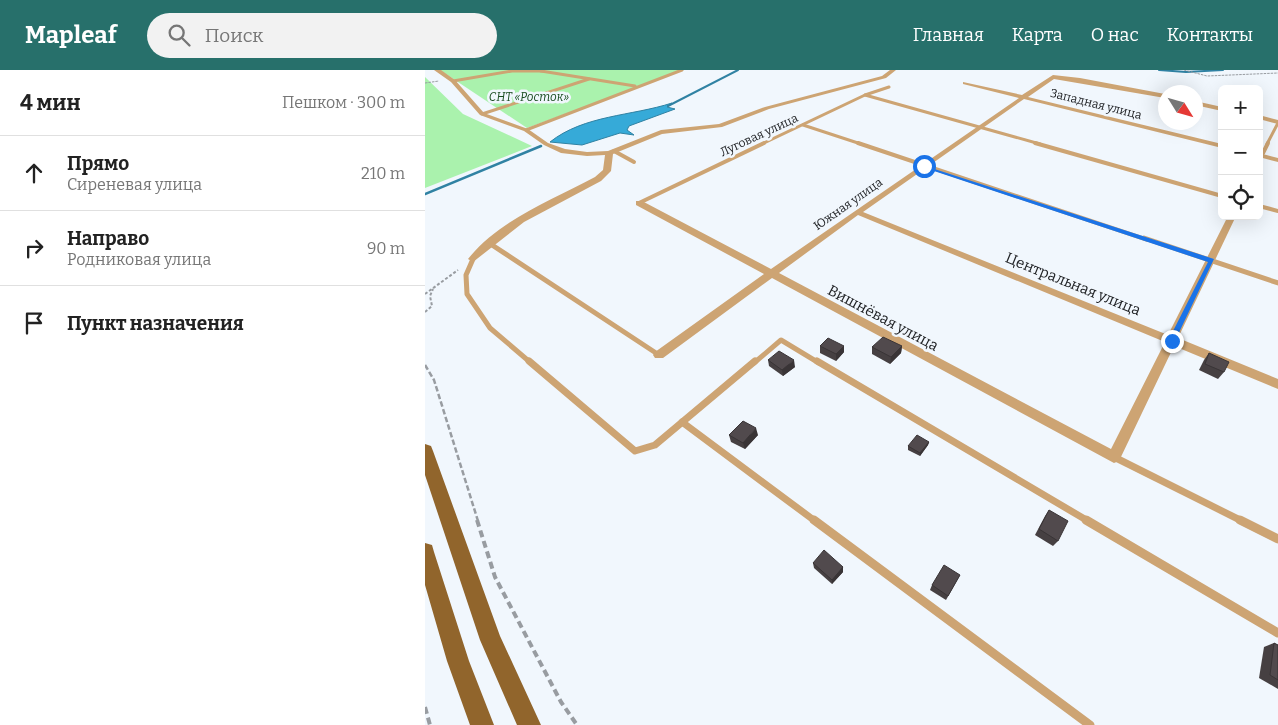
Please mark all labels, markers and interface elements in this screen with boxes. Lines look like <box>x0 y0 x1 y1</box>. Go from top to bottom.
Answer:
search box <box>147 13 497 58</box>
text: Mapleaf <box>25 21 117 49</box>
icon: search <box>165 21 193 49</box>
text: Поиск <box>205 24 263 47</box>
text: Главная <box>913 24 984 46</box>
text: Карта <box>1012 24 1063 46</box>
text: О нас <box>1091 24 1139 46</box>
text: Контакты <box>1167 24 1253 46</box>
north arrow <box>1158 85 1203 130</box>
map controls <box>1218 85 1263 220</box>
button: + <box>1218 85 1263 130</box>
street label: Западная улица <box>1049 86 1144 122</box>
text: 4 мин <box>20 90 81 116</box>
park label: СНТ «Росток» <box>489 90 569 104</box>
text: Пешком · 300 m <box>282 93 405 112</box>
street label: Луговая улица <box>718 111 801 159</box>
button: − <box>1218 130 1263 175</box>
text: Прямо <box>67 152 129 175</box>
route start <box>913 155 936 178</box>
icon: ahead <box>20 159 48 187</box>
text: 210 m <box>361 164 405 183</box>
text: Сиреневая улица <box>67 175 202 194</box>
street label: Южная улица <box>811 175 885 233</box>
button: locate <box>1218 175 1263 220</box>
text: Направо <box>67 227 149 250</box>
icon: right <box>20 234 48 262</box>
text: 90 m <box>367 239 405 258</box>
street label: Центральная улица <box>1003 249 1143 319</box>
text: Родниковая улица <box>67 250 211 269</box>
street label: Вишнёвая улица <box>825 281 941 355</box>
icon: arrive <box>20 309 48 337</box>
text: Пункт назначения <box>67 312 244 335</box>
route end <box>1161 330 1184 353</box>

